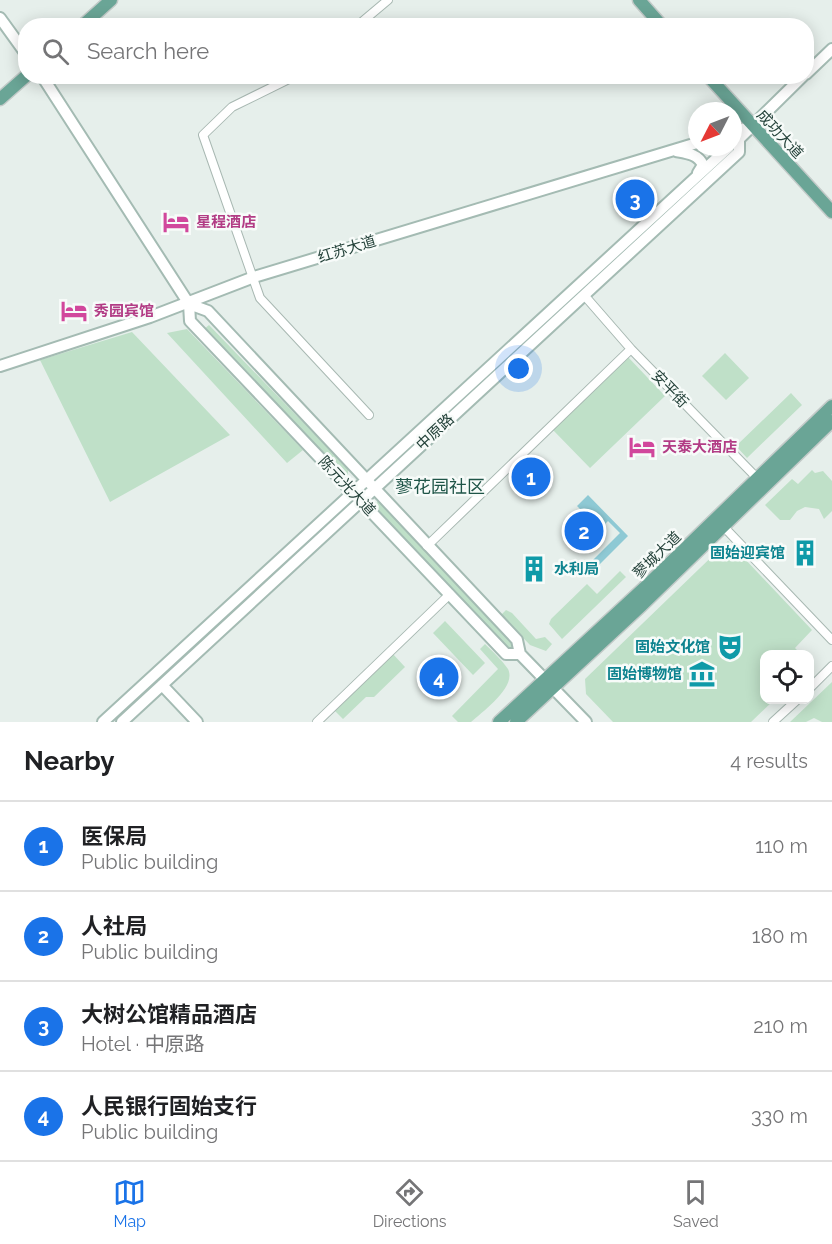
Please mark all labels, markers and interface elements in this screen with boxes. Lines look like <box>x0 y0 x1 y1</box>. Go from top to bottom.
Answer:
search box <box>18 18 814 84</box>
icon: search <box>39 35 72 68</box>
text: Search here <box>87 38 209 64</box>
north arrow <box>688 102 742 156</box>
street label: 成功大道 <box>753 106 807 162</box>
pin: 3 <box>616 176 654 222</box>
hotel icon: 星程酒店 <box>161 207 191 237</box>
place label: 星程酒店 <box>196 213 256 231</box>
street label: 红苏大道 <box>316 232 378 266</box>
hotel icon: 秀园宾馆 <box>59 296 89 326</box>
place label: 秀园宾馆 <box>94 302 154 320</box>
your location <box>504 354 533 383</box>
street label: 安平街 <box>648 367 692 411</box>
street label: 中原路 <box>412 410 458 454</box>
hotel icon: 天泰大酒店 <box>627 432 657 462</box>
place label: 天泰大酒店 <box>662 438 737 456</box>
street label: 陈元光大道 <box>315 452 379 520</box>
pin: 1 <box>512 454 550 500</box>
district label: 蓼花园社区 <box>395 476 485 497</box>
pin: 2 <box>564 508 604 554</box>
street label: 蓼城大道 <box>629 528 685 582</box>
building icon: 固始迎宾馆 <box>790 538 820 568</box>
place label: 固始迎宾馆 <box>710 544 785 562</box>
building icon: 水利局 <box>519 554 549 584</box>
place label: 水利局 <box>554 560 599 578</box>
theatre icon: 固始文化馆 <box>715 632 745 662</box>
place label: 固始文化馆 <box>635 638 710 656</box>
map controls <box>760 650 814 704</box>
button: locate <box>760 650 814 704</box>
pin: 4 <box>420 654 458 700</box>
museum icon: 固始博物馆 <box>687 659 717 689</box>
place label: 固始博物馆 <box>607 665 682 683</box>
text: Nearby <box>24 746 114 776</box>
text: 4 results <box>730 749 808 773</box>
text: 医保局 <box>81 823 147 849</box>
text: 1 <box>39 834 48 858</box>
text: 110 m <box>755 834 808 858</box>
text: Public building <box>81 850 218 874</box>
text: 人社局 <box>81 913 147 939</box>
text: 2 <box>38 924 49 948</box>
text: 180 m <box>752 924 808 948</box>
text: Public building <box>81 940 218 964</box>
text: 大树公馆精品酒店 <box>81 1001 257 1027</box>
text: 3 <box>38 1014 49 1038</box>
text: 210 m <box>753 1014 808 1038</box>
text: Hotel · 中原路 <box>81 1032 204 1056</box>
text: 人民银行固始支行 <box>81 1093 257 1119</box>
text: 4 <box>38 1104 49 1128</box>
text: 330 m <box>751 1104 808 1128</box>
text: Public building <box>81 1120 218 1144</box>
tab: Map <box>113 1176 146 1231</box>
tab: Directions <box>373 1176 447 1231</box>
tab: Saved <box>673 1176 719 1231</box>

